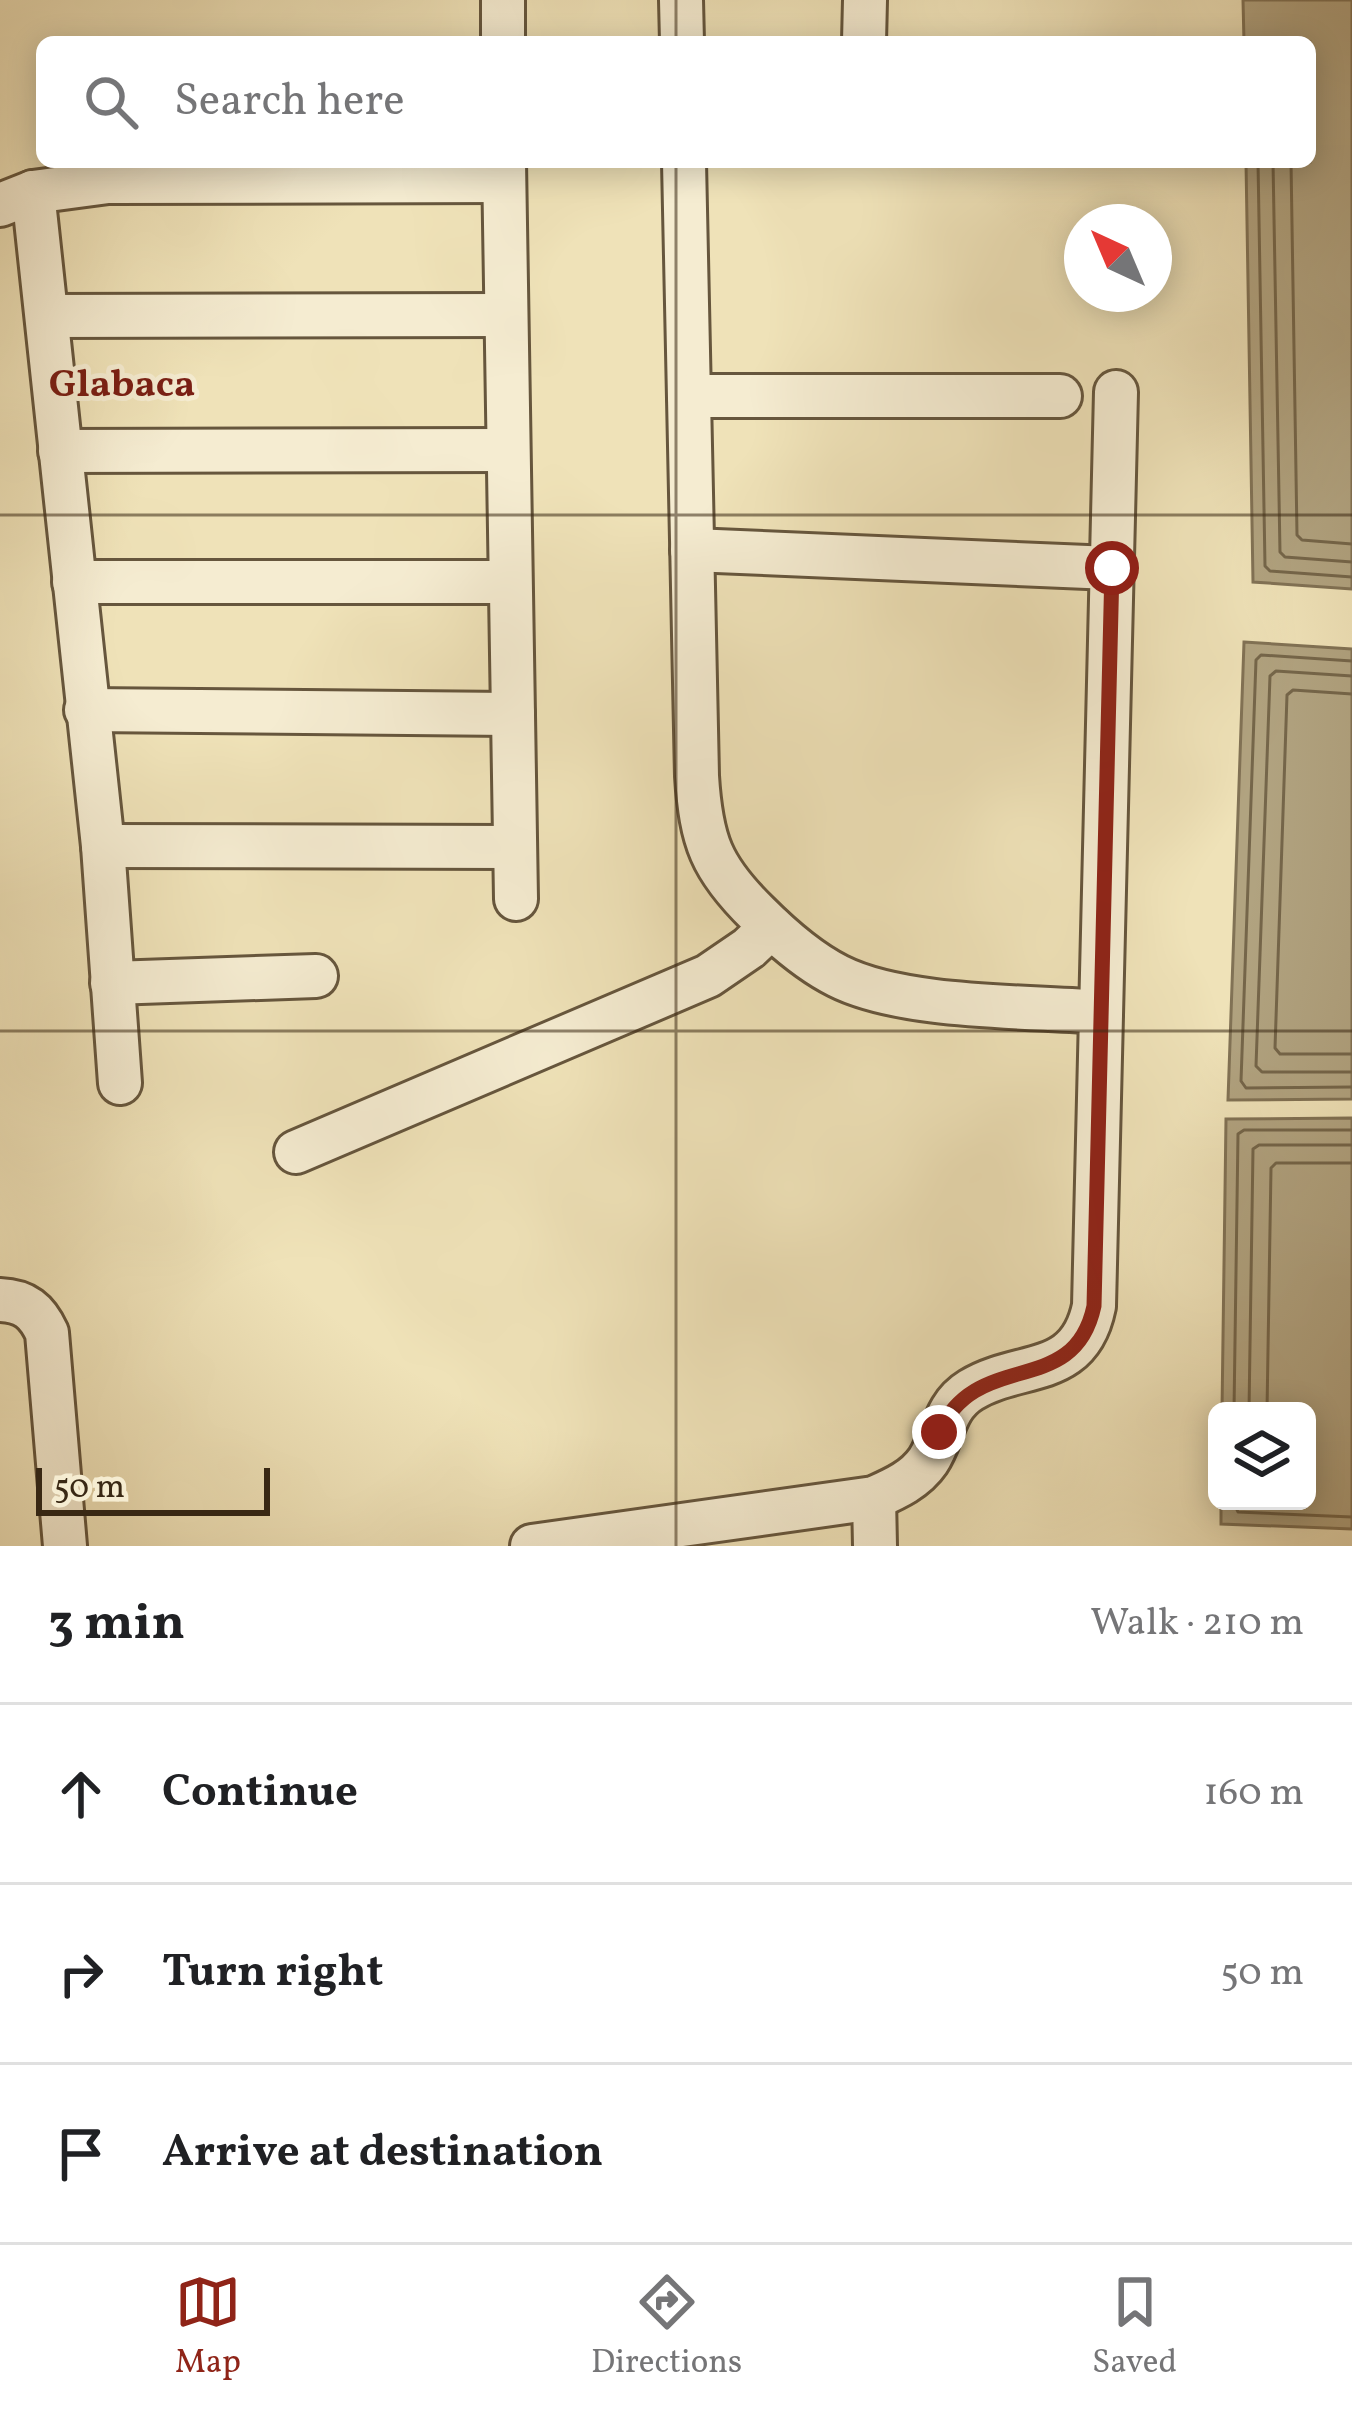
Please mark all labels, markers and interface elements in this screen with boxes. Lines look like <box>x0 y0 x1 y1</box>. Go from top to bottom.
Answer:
search box <box>36 36 1316 168</box>
icon: search <box>78 69 144 135</box>
text: Search here <box>174 71 405 134</box>
north arrow <box>1064 204 1172 312</box>
district label: Glabaca <box>49 359 195 413</box>
route start <box>1085 541 1139 595</box>
map controls <box>1208 1402 1316 1510</box>
button: layers <box>1208 1402 1316 1510</box>
route end <box>912 1405 966 1459</box>
scale bar <box>36 1462 270 1515</box>
text: 50 m <box>54 1466 125 1512</box>
text: 3 min <box>48 1589 185 1660</box>
text: Walk · 210 m <box>1090 1597 1304 1651</box>
icon: ahead <box>48 1761 114 1827</box>
text: Continue <box>162 1762 358 1825</box>
text: 160 m <box>1203 1767 1304 1821</box>
icon: right <box>48 1941 114 2007</box>
text: Turn right <box>162 1942 383 2005</box>
text: 50 m <box>1220 1947 1304 2001</box>
icon: arrive <box>48 2121 114 2187</box>
text: Arrive at destination <box>162 2122 603 2185</box>
tab: Map <box>175 2269 241 2387</box>
tab: Directions <box>591 2269 742 2387</box>
tab: Saved <box>1092 2269 1177 2387</box>

